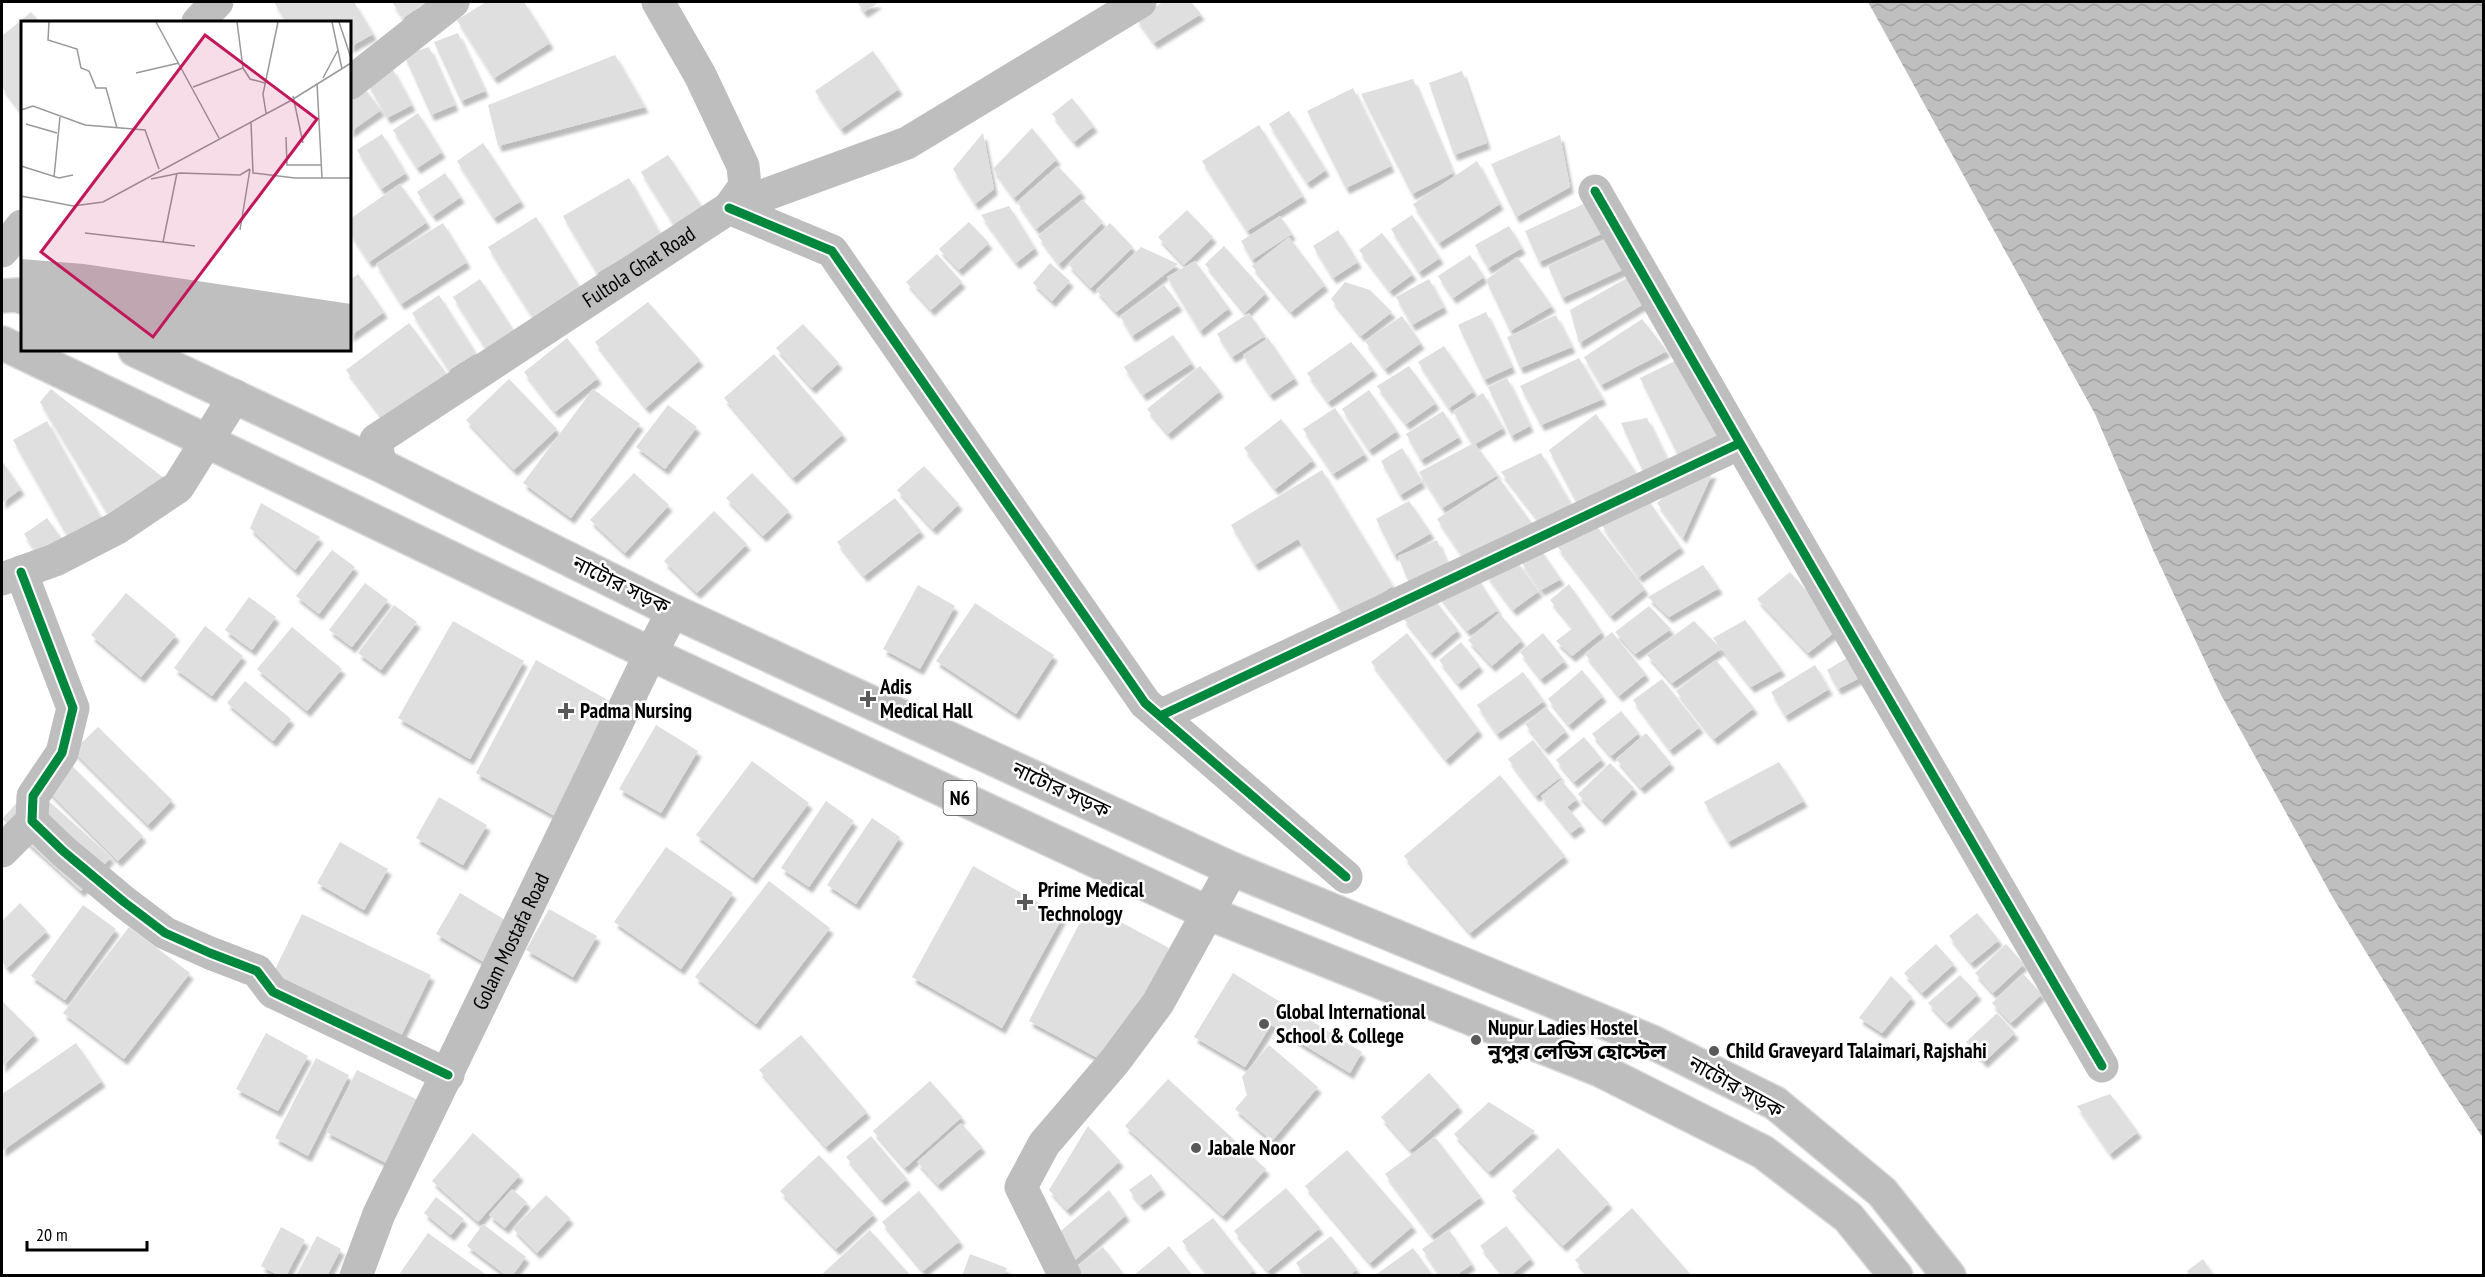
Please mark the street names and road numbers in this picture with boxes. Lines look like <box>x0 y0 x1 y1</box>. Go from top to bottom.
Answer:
street label: Fultola Ghat Road <box>577 220 700 314</box>
street label: নাটোর সড়ক <box>567 549 675 620</box>
street label: নাটোর সড়ক <box>1007 755 1115 824</box>
road number: N6 <box>944 781 976 815</box>
street label: Golam Mostafa Road <box>466 868 555 1014</box>
street label: নাটোর সড়ক <box>1683 1049 1790 1124</box>

